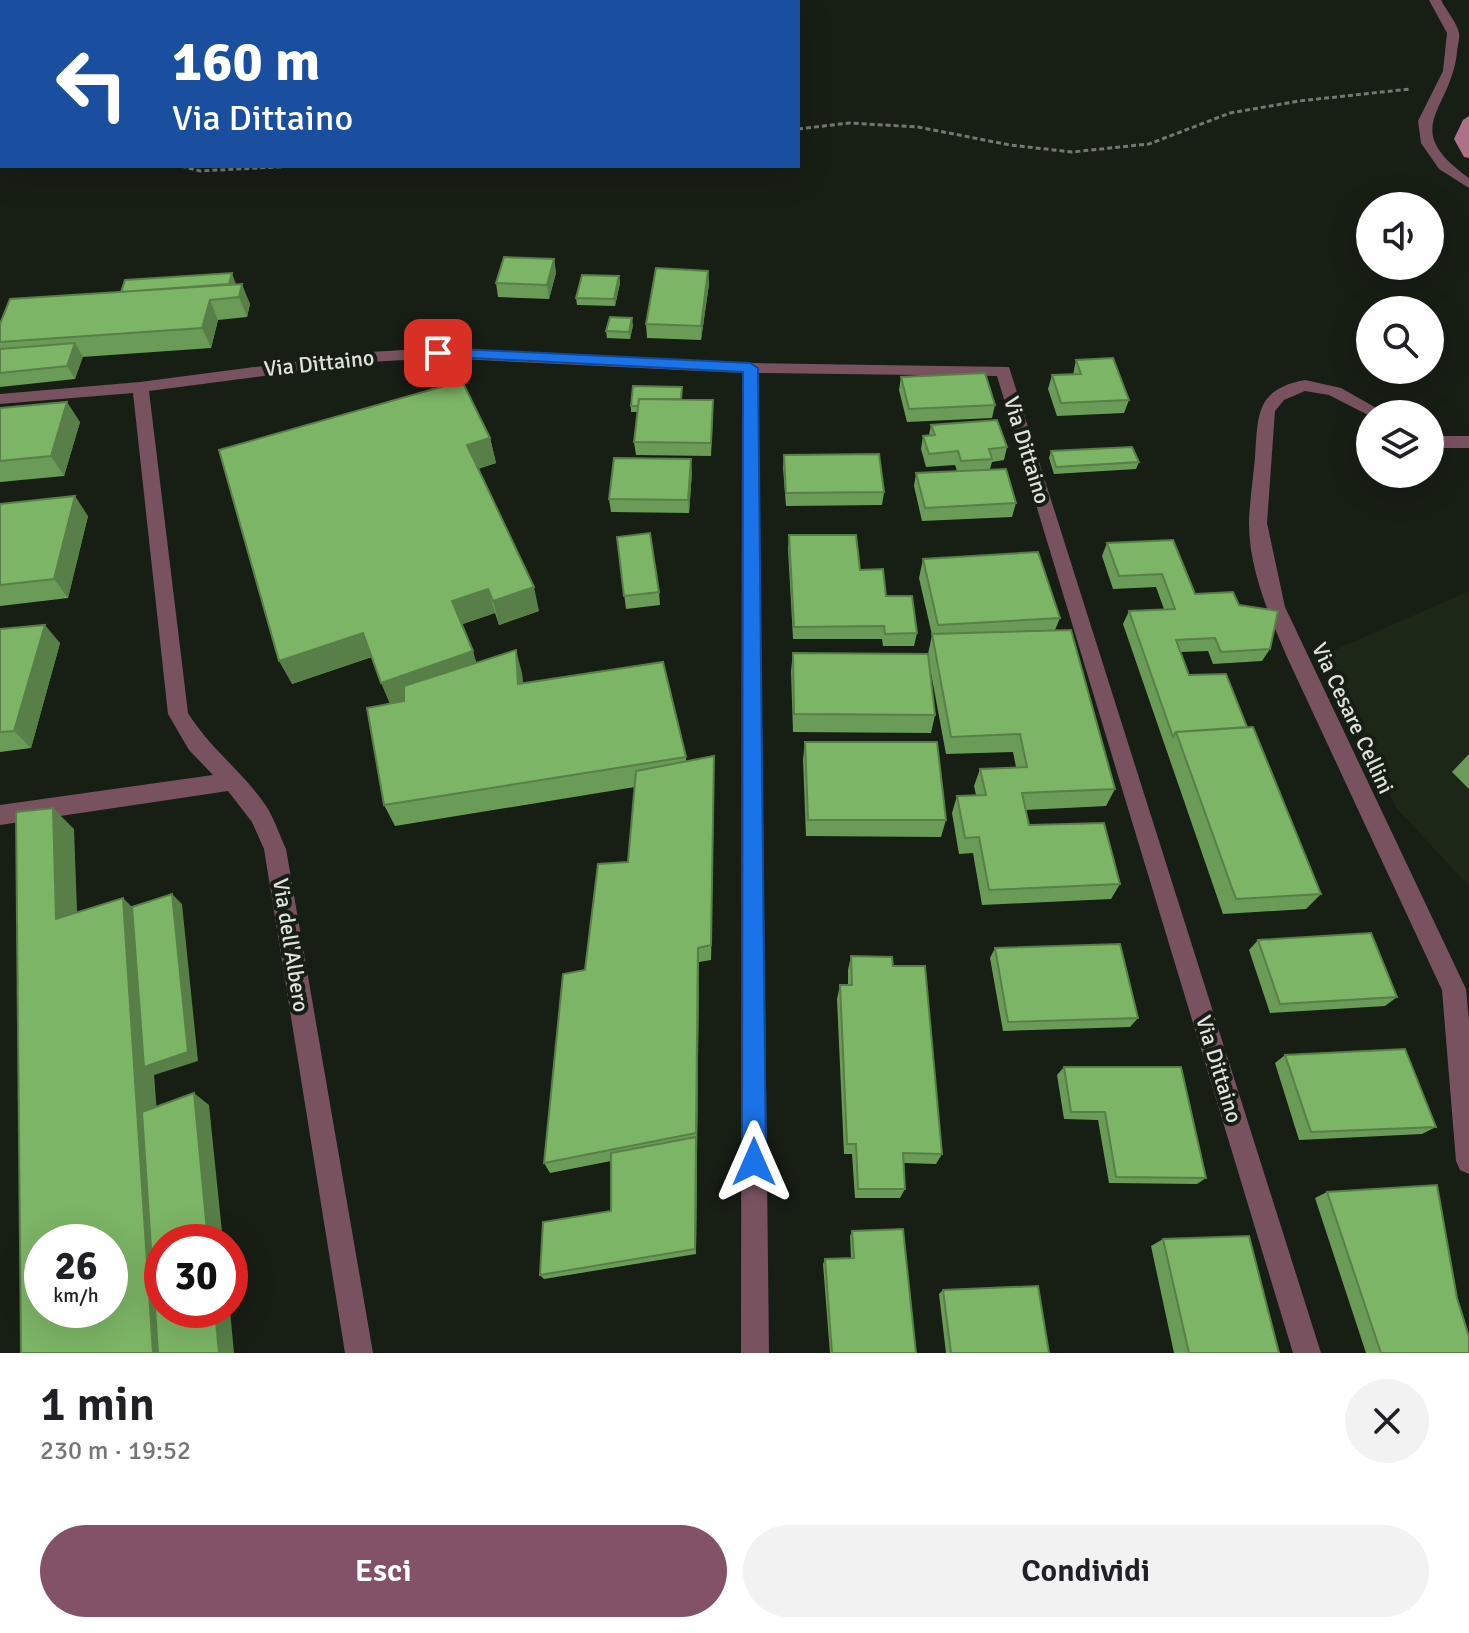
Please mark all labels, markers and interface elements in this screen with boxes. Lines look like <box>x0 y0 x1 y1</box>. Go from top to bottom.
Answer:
text: 160 m <box>172 27 320 96</box>
icon: left <box>40 32 144 136</box>
text: Via Dittaino <box>172 96 353 141</box>
map controls <box>1356 192 1444 488</box>
button: sound <box>1356 192 1444 280</box>
button: search <box>1356 296 1444 384</box>
pin <box>404 319 472 387</box>
icon: arrive <box>416 331 460 375</box>
street label: Via Dittaino <box>263 344 375 382</box>
street label: Via Dittaino <box>998 393 1056 507</box>
button: layers <box>1356 400 1444 488</box>
street label: Via Cesare Cellini <box>1306 638 1400 798</box>
street label: Via dell'Albero <box>267 876 315 1014</box>
street label: Via Dittaino <box>1190 1012 1248 1126</box>
position arrow <box>712 1120 796 1204</box>
speed limit sign: 30 <box>144 1224 248 1328</box>
text: 26 <box>54 1241 98 1291</box>
text: km/h <box>53 1283 99 1308</box>
text: 1 min <box>40 1375 155 1434</box>
button: close <box>1345 1379 1429 1463</box>
text: 230 m · 19:52 <box>40 1435 191 1467</box>
button: Esci <box>40 1525 727 1617</box>
button: Condividi <box>743 1525 1429 1617</box>

